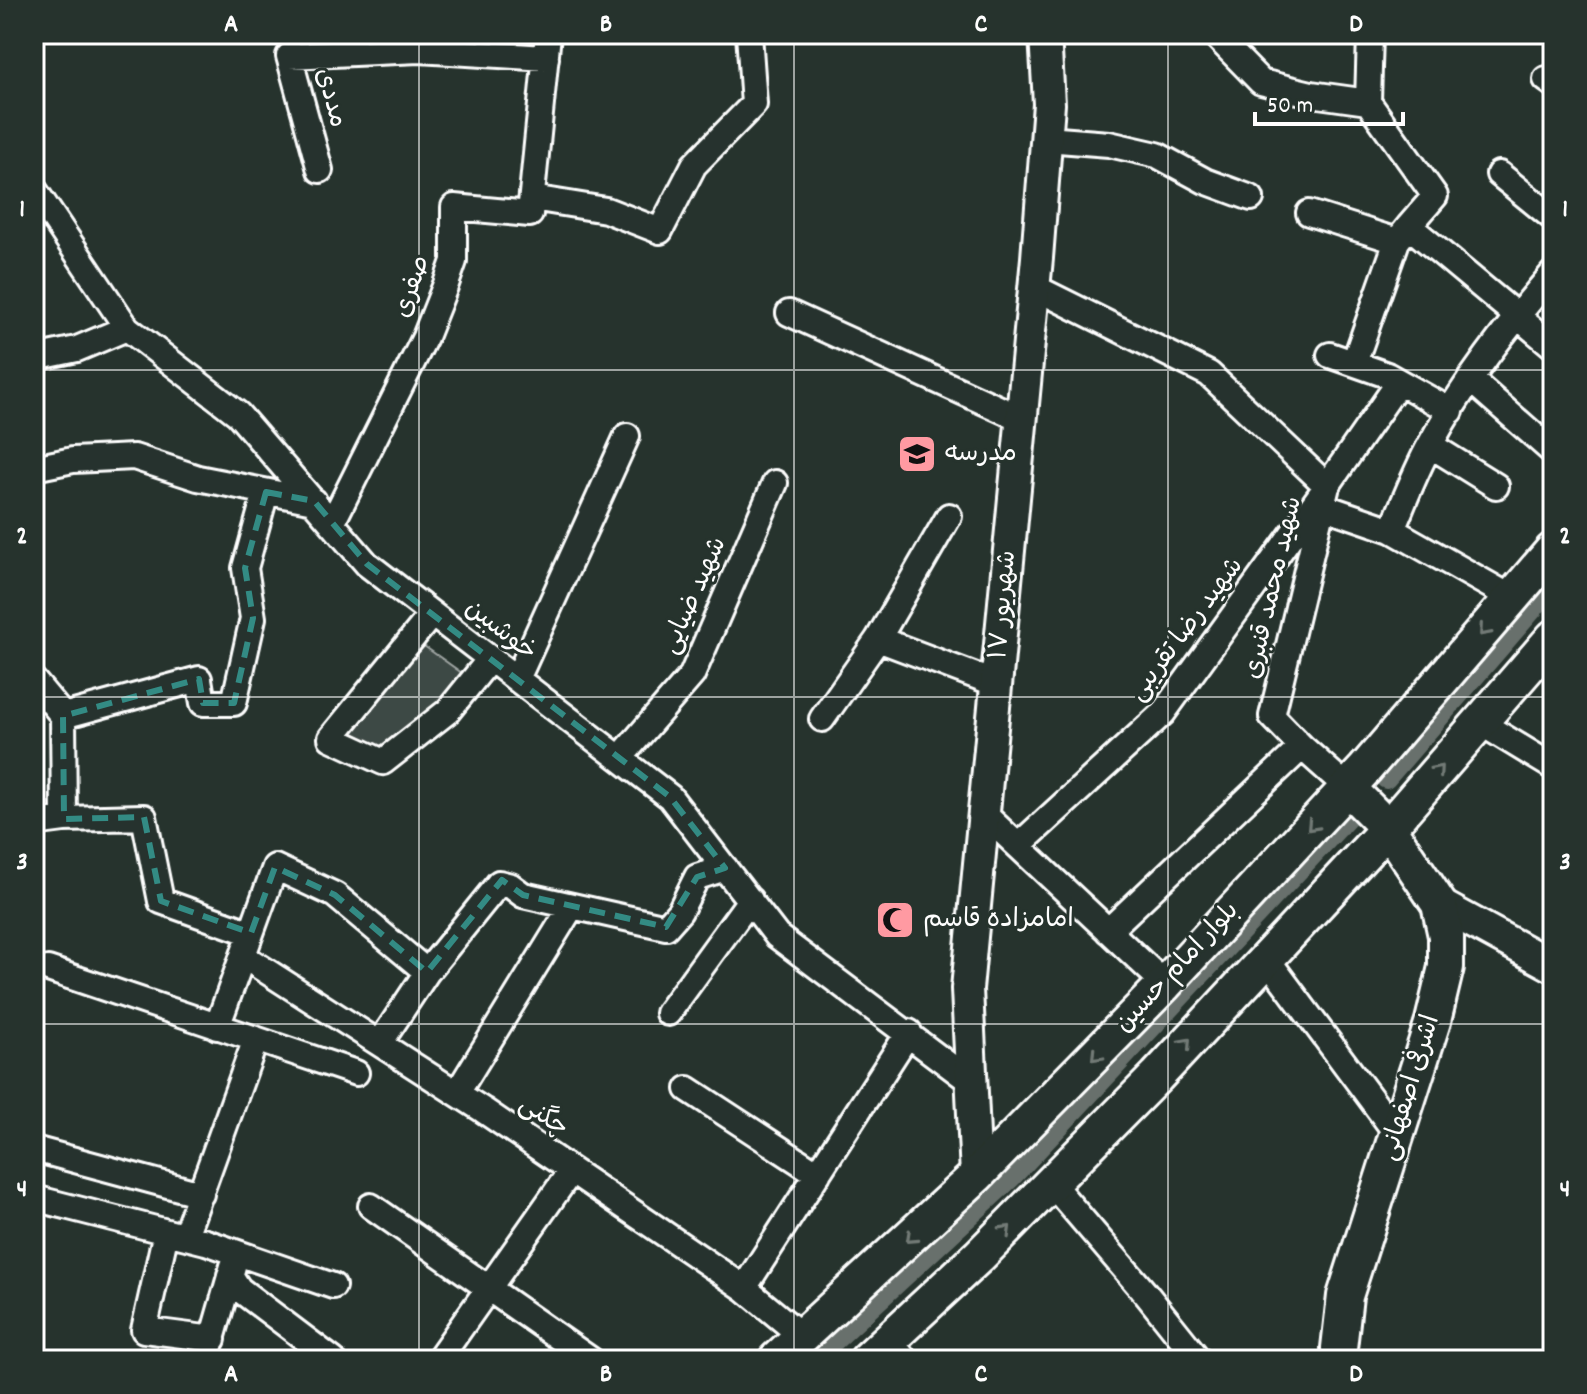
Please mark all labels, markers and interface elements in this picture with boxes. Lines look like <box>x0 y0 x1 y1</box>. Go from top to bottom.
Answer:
text: A <box>224 7 238 44</box>
text: B <box>600 7 612 44</box>
text: C <box>975 7 988 44</box>
text: D <box>1349 7 1363 44</box>
street label: مددی <box>304 64 356 132</box>
scale bar <box>1255 76 1403 126</box>
text: 50 m <box>1267 90 1313 124</box>
text: 1 <box>19 192 25 229</box>
text: 1 <box>1562 192 1568 229</box>
street label: صفری <box>385 251 441 323</box>
school or university icon: مدرسه <box>896 433 938 475</box>
place label: مدرسه <box>945 436 1017 473</box>
street label: شهید محمد قنبری <box>1235 493 1313 683</box>
text: 2 <box>16 519 28 556</box>
text: 2 <box>1559 519 1571 556</box>
street label: شهید ضیایی <box>653 531 737 661</box>
street label: ۱۷ شهریور <box>981 549 1027 661</box>
street label: شهید رضا تقریبی <box>1120 550 1254 710</box>
street label: خوشبین <box>456 591 544 671</box>
one-way arrow <box>1480 621 1494 636</box>
one-way arrow <box>1428 764 1443 779</box>
one-way arrow <box>1308 816 1322 831</box>
text: 3 <box>16 845 28 882</box>
text: 3 <box>1559 845 1571 882</box>
street label: بلوار امام حسین <box>1107 894 1249 1042</box>
mosque icon: امامزاده قاسم <box>874 899 916 941</box>
place label: امامزاده قاسم <box>923 902 1074 939</box>
street label: اشرفی اصفهانی <box>1370 1010 1451 1166</box>
one-way arrow <box>1177 1038 1191 1053</box>
one-way arrow <box>1090 1047 1105 1061</box>
street label: چگنی <box>511 1087 575 1147</box>
text: 4 <box>17 1172 27 1209</box>
text: 4 <box>1560 1172 1570 1209</box>
one-way arrow <box>996 1225 1011 1239</box>
one-way arrow <box>905 1229 920 1243</box>
text: A <box>224 1357 238 1394</box>
text: B <box>600 1357 612 1394</box>
text: C <box>975 1357 988 1394</box>
text: D <box>1349 1357 1363 1394</box>

